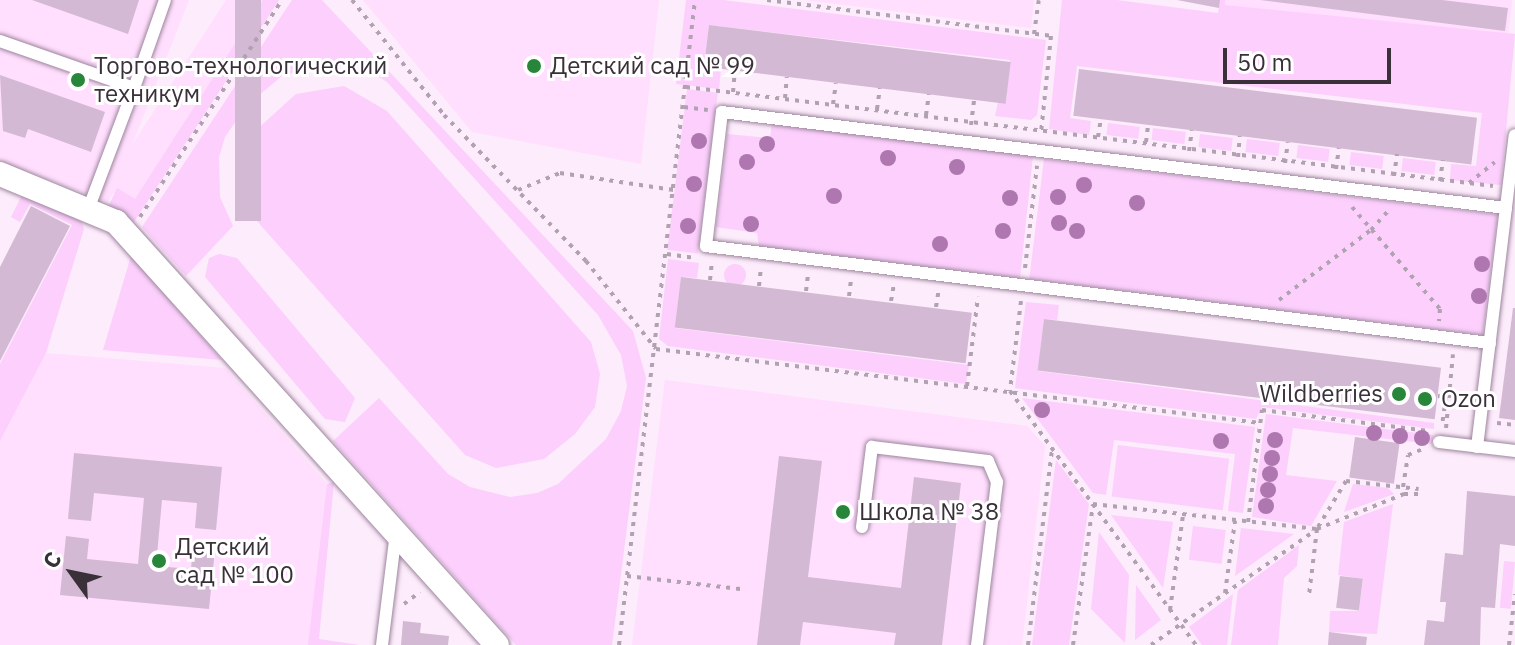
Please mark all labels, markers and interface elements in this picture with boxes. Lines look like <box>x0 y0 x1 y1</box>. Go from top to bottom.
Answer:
scale bar <box>1227 32 1395 82</box>
text: 50 m <box>1237 46 1292 78</box>
place label: Торгово-технологический техникум <box>94 52 387 108</box>
place label: Детский сад № 99 <box>550 52 755 80</box>
marker: Детский сад № 99 <box>525 57 543 75</box>
marker: Торгово-технологический техникум <box>69 71 87 89</box>
place label: Wildberries <box>1260 380 1383 408</box>
marker: Wildberries <box>1390 385 1408 403</box>
place label: Ozon <box>1441 385 1496 413</box>
marker: Ozon <box>1416 390 1434 408</box>
place label: Школа № 38 <box>859 498 999 526</box>
marker: Школа № 38 <box>834 503 852 521</box>
north arrow <box>32 533 112 613</box>
place label: Детский сад № 100 <box>175 533 294 589</box>
text: С <box>35 546 68 574</box>
marker: Детский сад № 100 <box>150 552 168 570</box>

